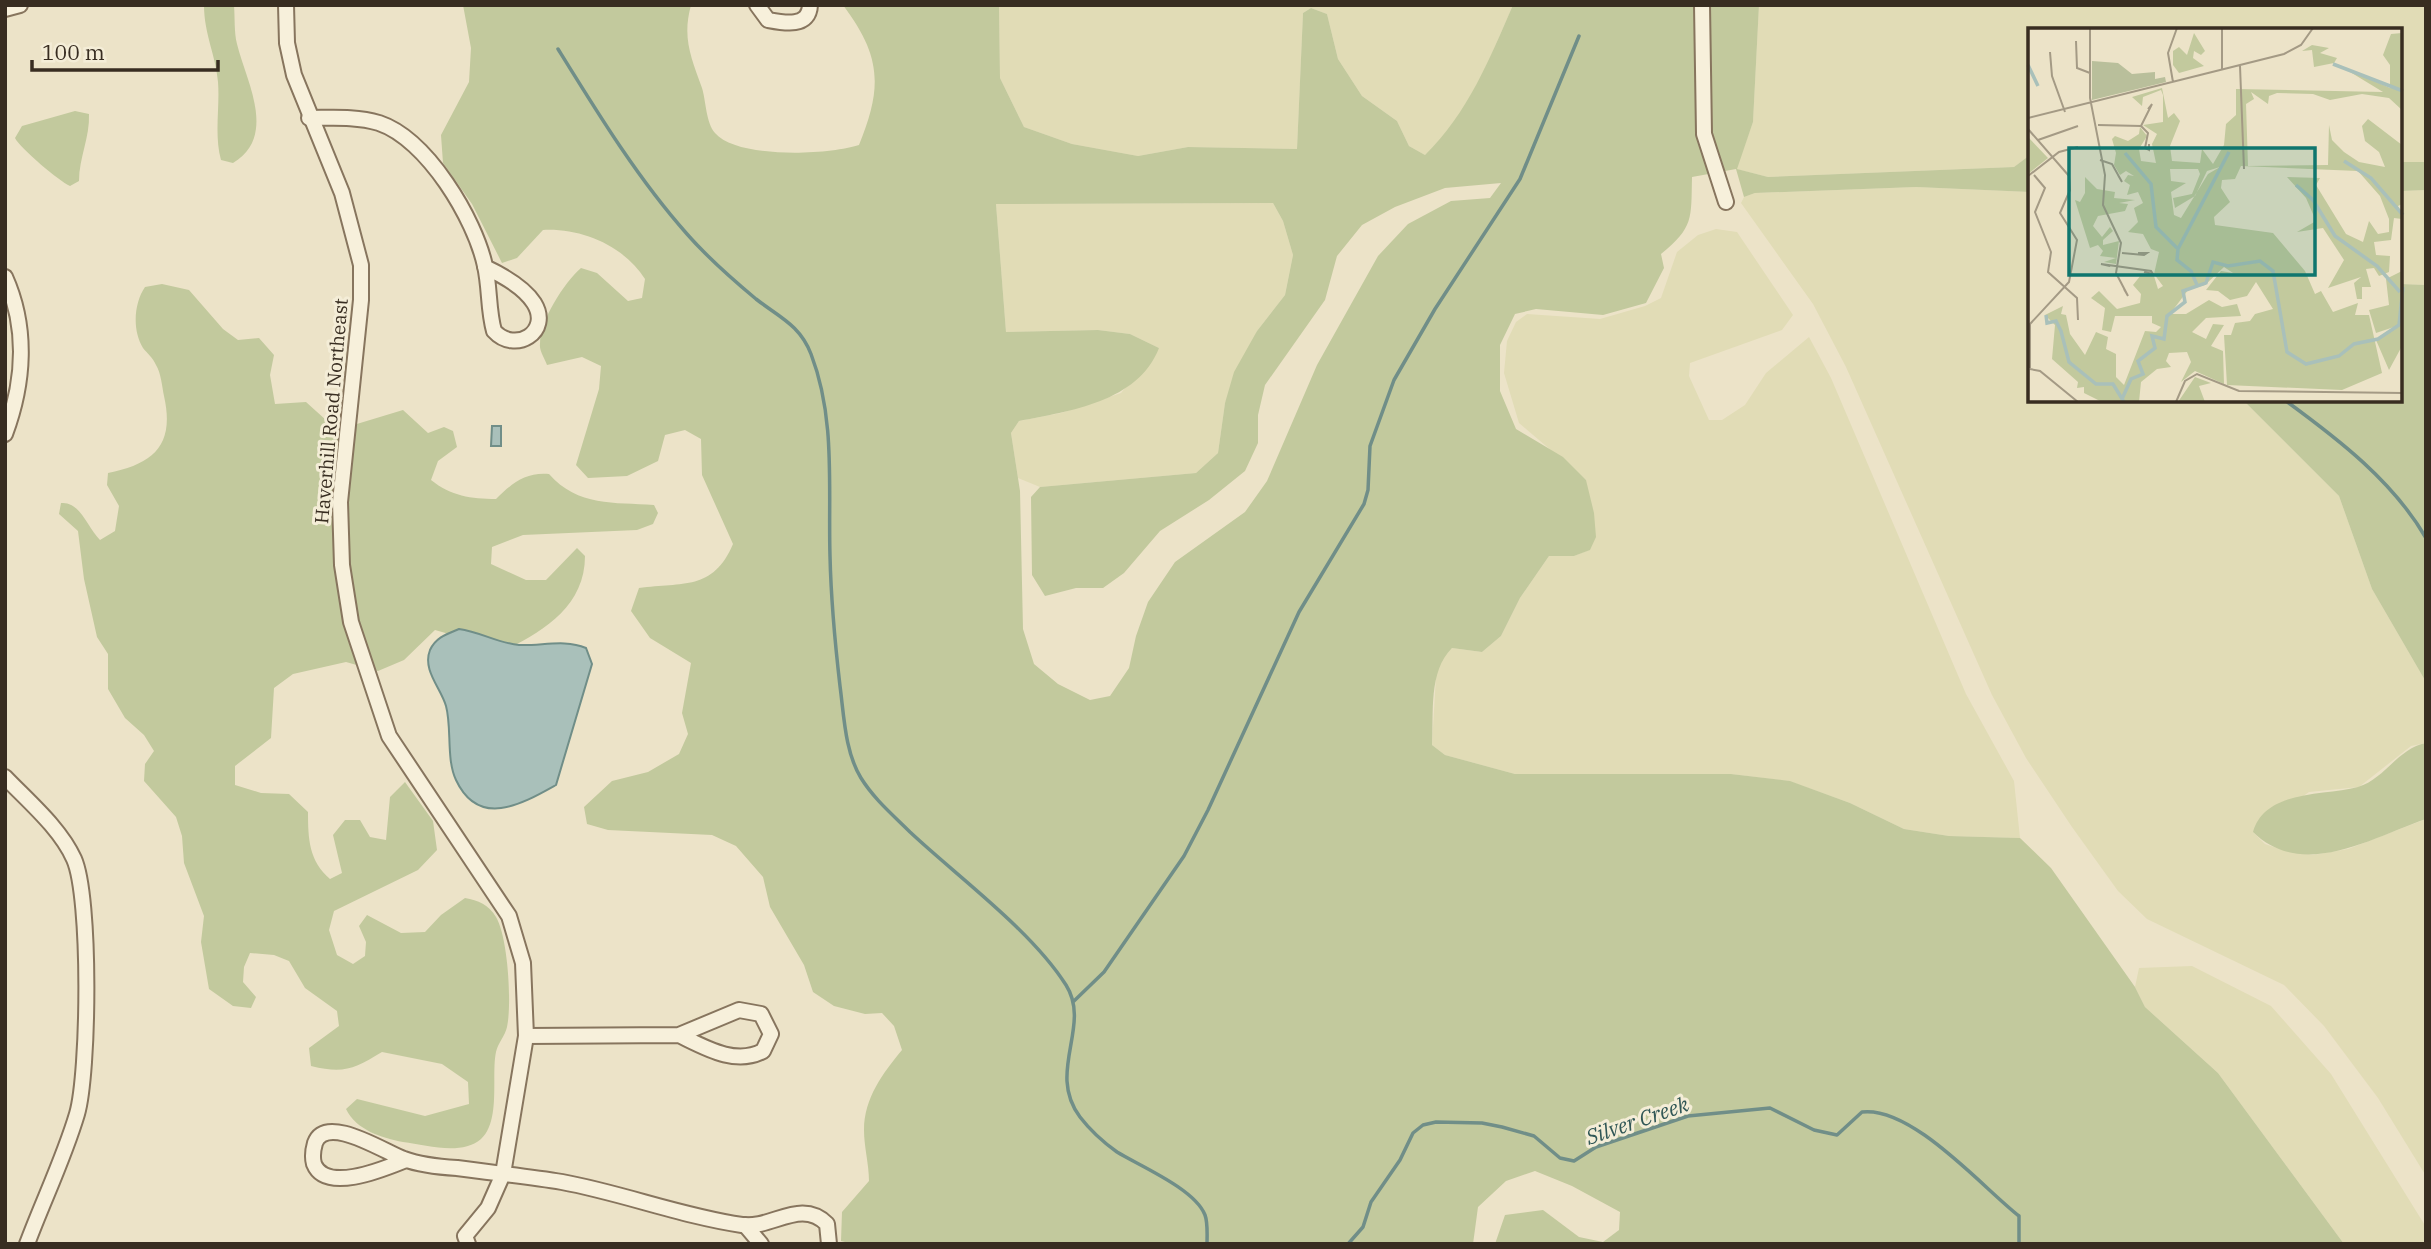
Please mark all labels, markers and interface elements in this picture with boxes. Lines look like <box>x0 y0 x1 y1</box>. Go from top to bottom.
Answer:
scale bar <box>32 28 217 72</box>
inset map <box>2028 28 2403 402</box>
text: 100 m <box>42 38 105 66</box>
street label: Haverhill Road Northeast <box>309 297 353 525</box>
water label: Silver Creek <box>1581 1089 1693 1151</box>

